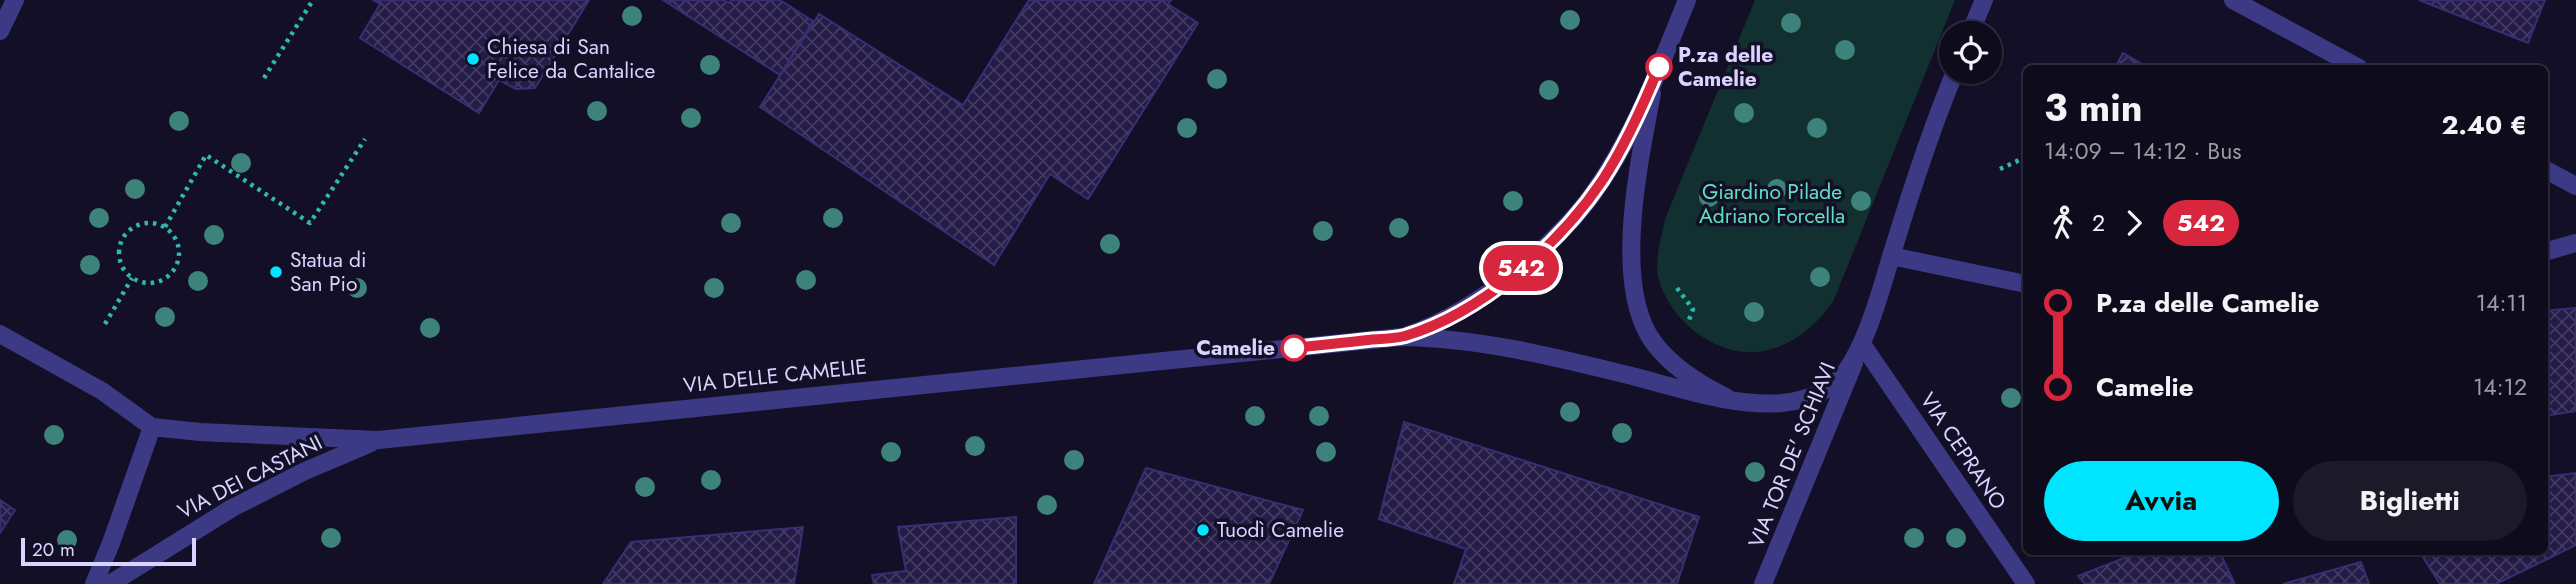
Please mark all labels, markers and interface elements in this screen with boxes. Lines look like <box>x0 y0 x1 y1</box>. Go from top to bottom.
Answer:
map controls <box>1939 21 2002 84</box>
button: locate <box>1939 21 2002 84</box>
place label: Chiesa di San Felice da Cantalice <box>487 32 655 86</box>
place label: P.za delle Camelie <box>1678 40 1773 94</box>
marker: Chiesa di San Felice da Cantalice <box>465 51 481 67</box>
marker: P.za delle Camelie <box>1646 54 1672 80</box>
text: 3 min <box>2044 80 2143 135</box>
text: 2.40 € <box>2441 106 2527 144</box>
text: 14:09 – 14:12 · Bus <box>2044 134 2242 168</box>
park label: Giardino Pilade Adriano Forcella <box>1699 177 1845 231</box>
icon: walk <box>2044 204 2082 242</box>
icon: forward <box>2115 204 2153 242</box>
text: 542 <box>2177 205 2225 240</box>
text: 2 <box>2092 206 2105 240</box>
place label: Statua di San Pio <box>290 245 367 299</box>
line badge: 542 <box>1481 245 1561 291</box>
text: 542 <box>1497 250 1545 285</box>
marker: Statua di San Pio <box>268 264 284 280</box>
text: P.za delle Camelie <box>2096 284 2319 322</box>
text: 14:11 <box>2476 286 2527 320</box>
place label: Camelie <box>1196 333 1275 363</box>
marker: Camelie <box>1281 335 1307 361</box>
street label: VIA DELLE CAMELIE <box>682 351 868 401</box>
street label: VIA TOR DE' SCHIAVI <box>1741 358 1843 552</box>
text: Camelie <box>2096 368 2194 406</box>
text: 14:12 <box>2473 370 2527 404</box>
street label: VIA CEPRANO <box>1913 387 2013 515</box>
street label: VIA DEI CASTANI <box>172 428 328 526</box>
button: Avvia <box>2044 461 2279 541</box>
button: Biglietti <box>2293 461 2527 541</box>
place label: Tuodì Camelie <box>1217 515 1344 545</box>
marker: Tuodì Camelie <box>1195 522 1211 538</box>
scale bar <box>21 535 196 567</box>
text: 20 m <box>32 536 75 563</box>

